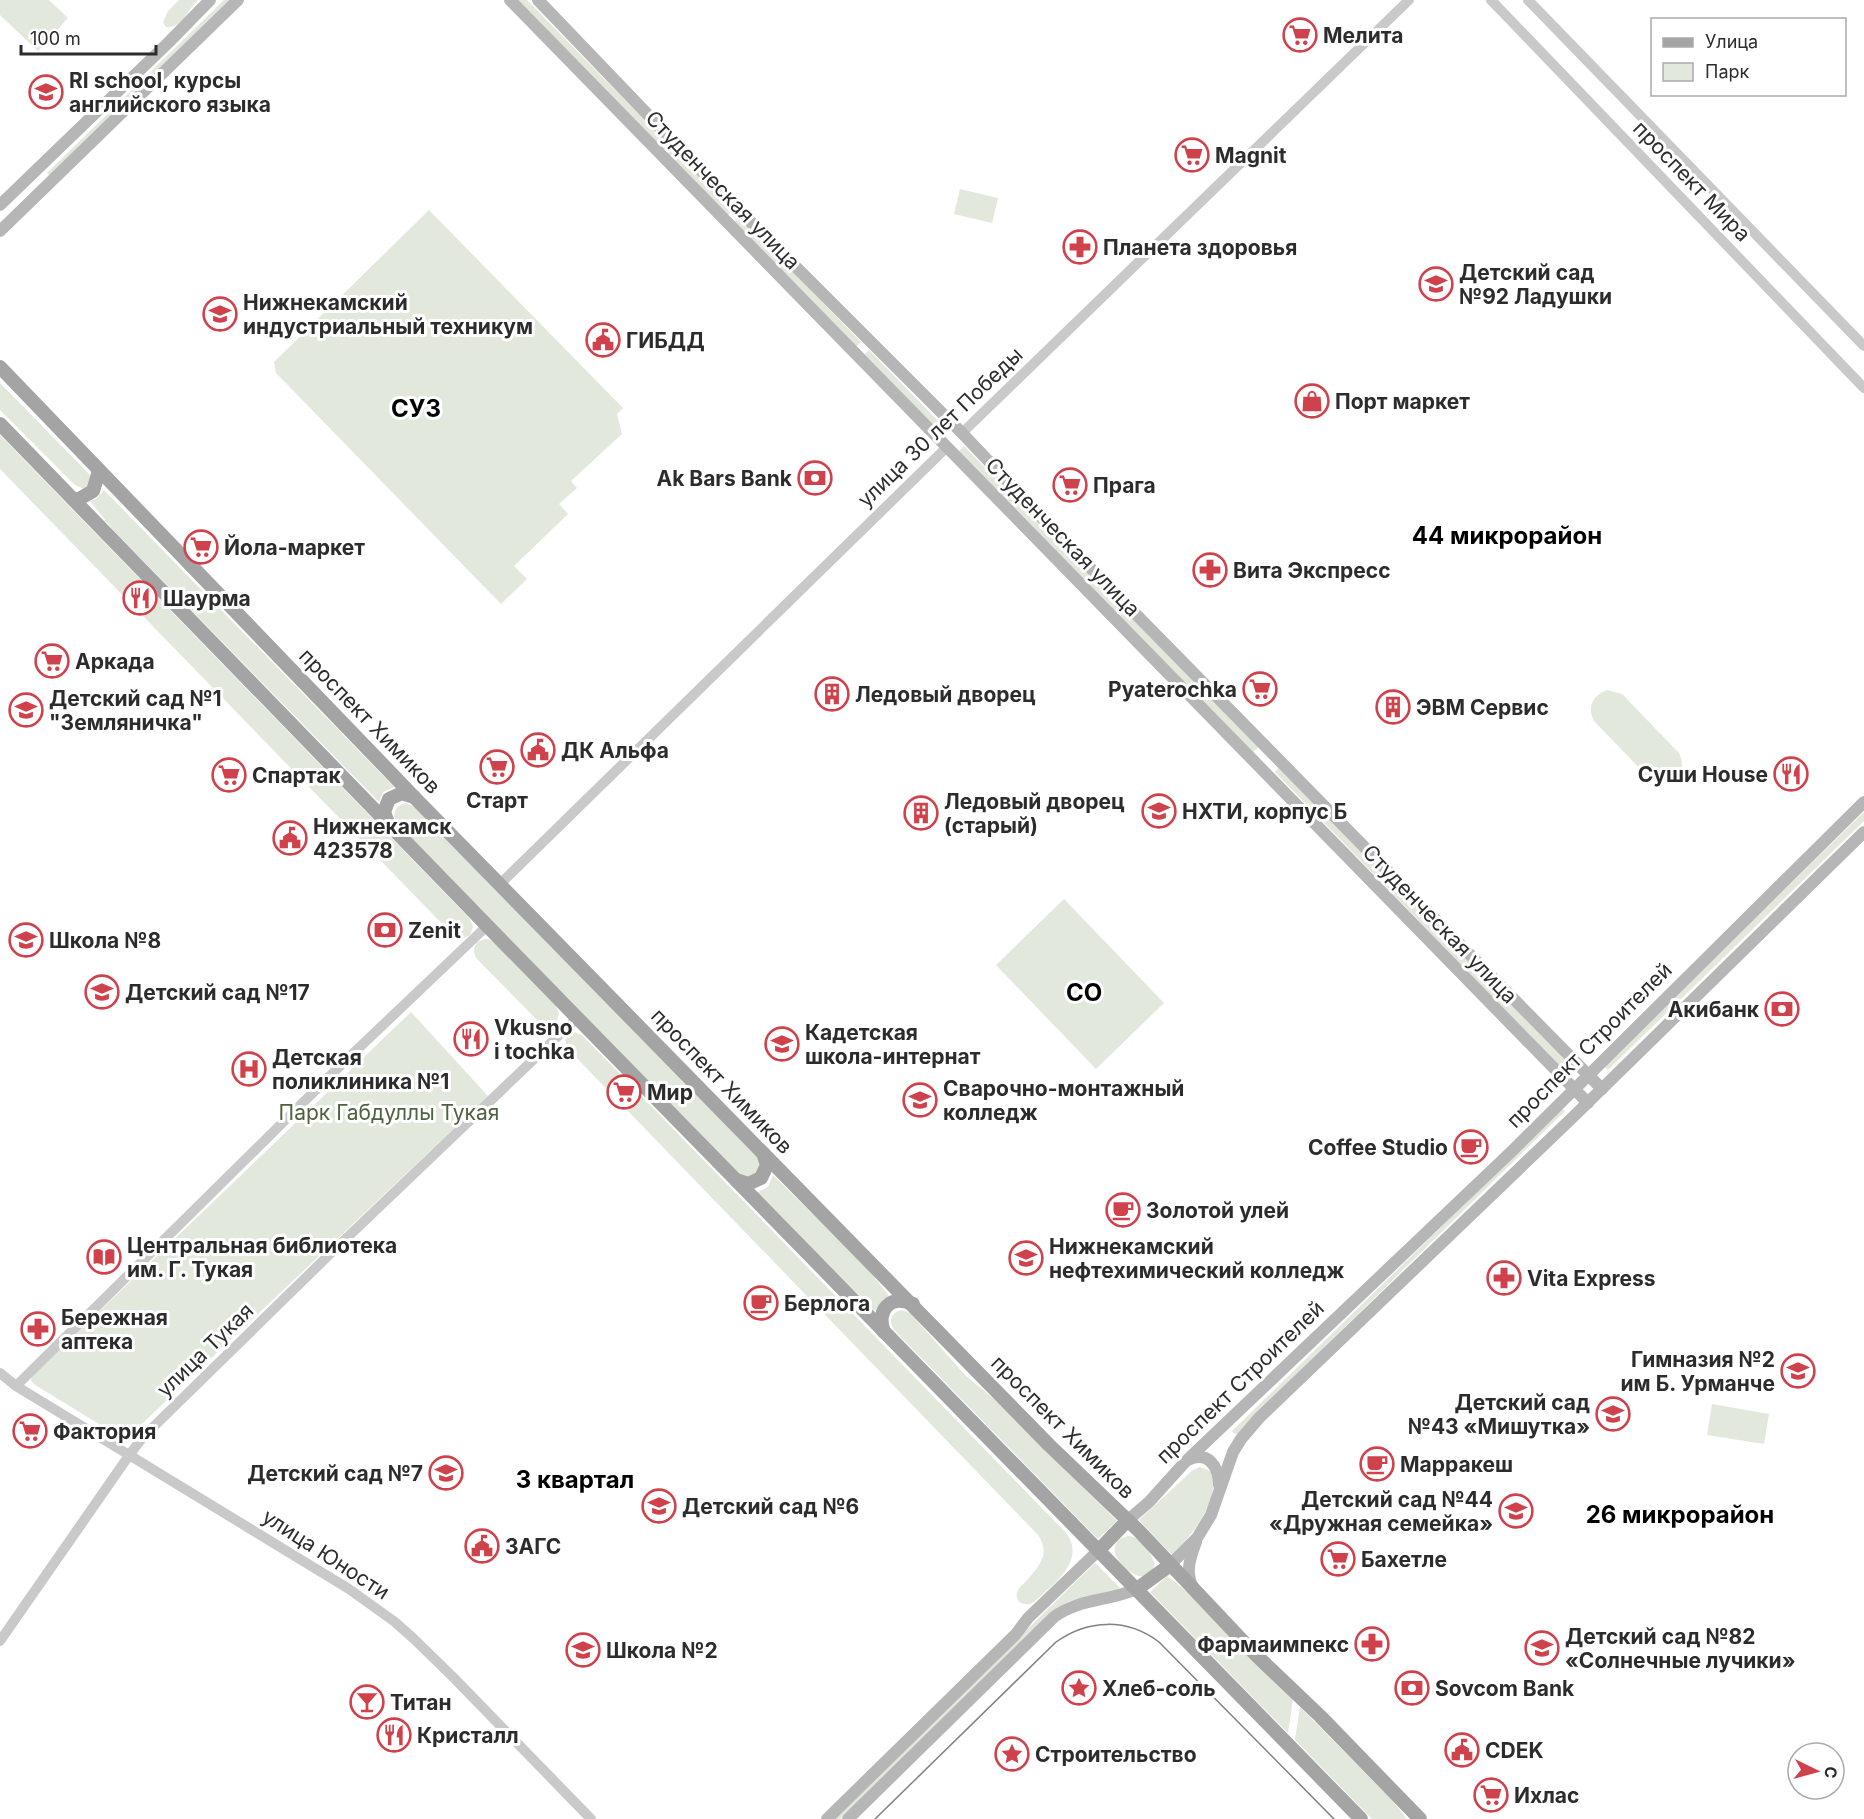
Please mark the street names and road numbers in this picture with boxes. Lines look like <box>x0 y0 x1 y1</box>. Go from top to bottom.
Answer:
street label: Студенческая улица <box>641 105 805 275</box>
street label: проспект Мира <box>1628 116 1756 246</box>
street label: улица 30 лет Победы <box>852 342 1028 512</box>
street label: Студенческая улица <box>981 452 1145 622</box>
street label: проспект Химиков <box>294 643 446 799</box>
street label: Студенческая улица <box>1358 839 1522 1009</box>
street label: проспект Строителей <box>1501 957 1677 1133</box>
street label: проспект Химиков <box>646 1003 798 1159</box>
street label: проспект Строителей <box>1151 1295 1329 1469</box>
street label: улица Тукая <box>152 1298 258 1402</box>
street label: проспект Химиков <box>986 1350 1140 1504</box>
street label: улица Юности <box>258 1504 394 1604</box>

